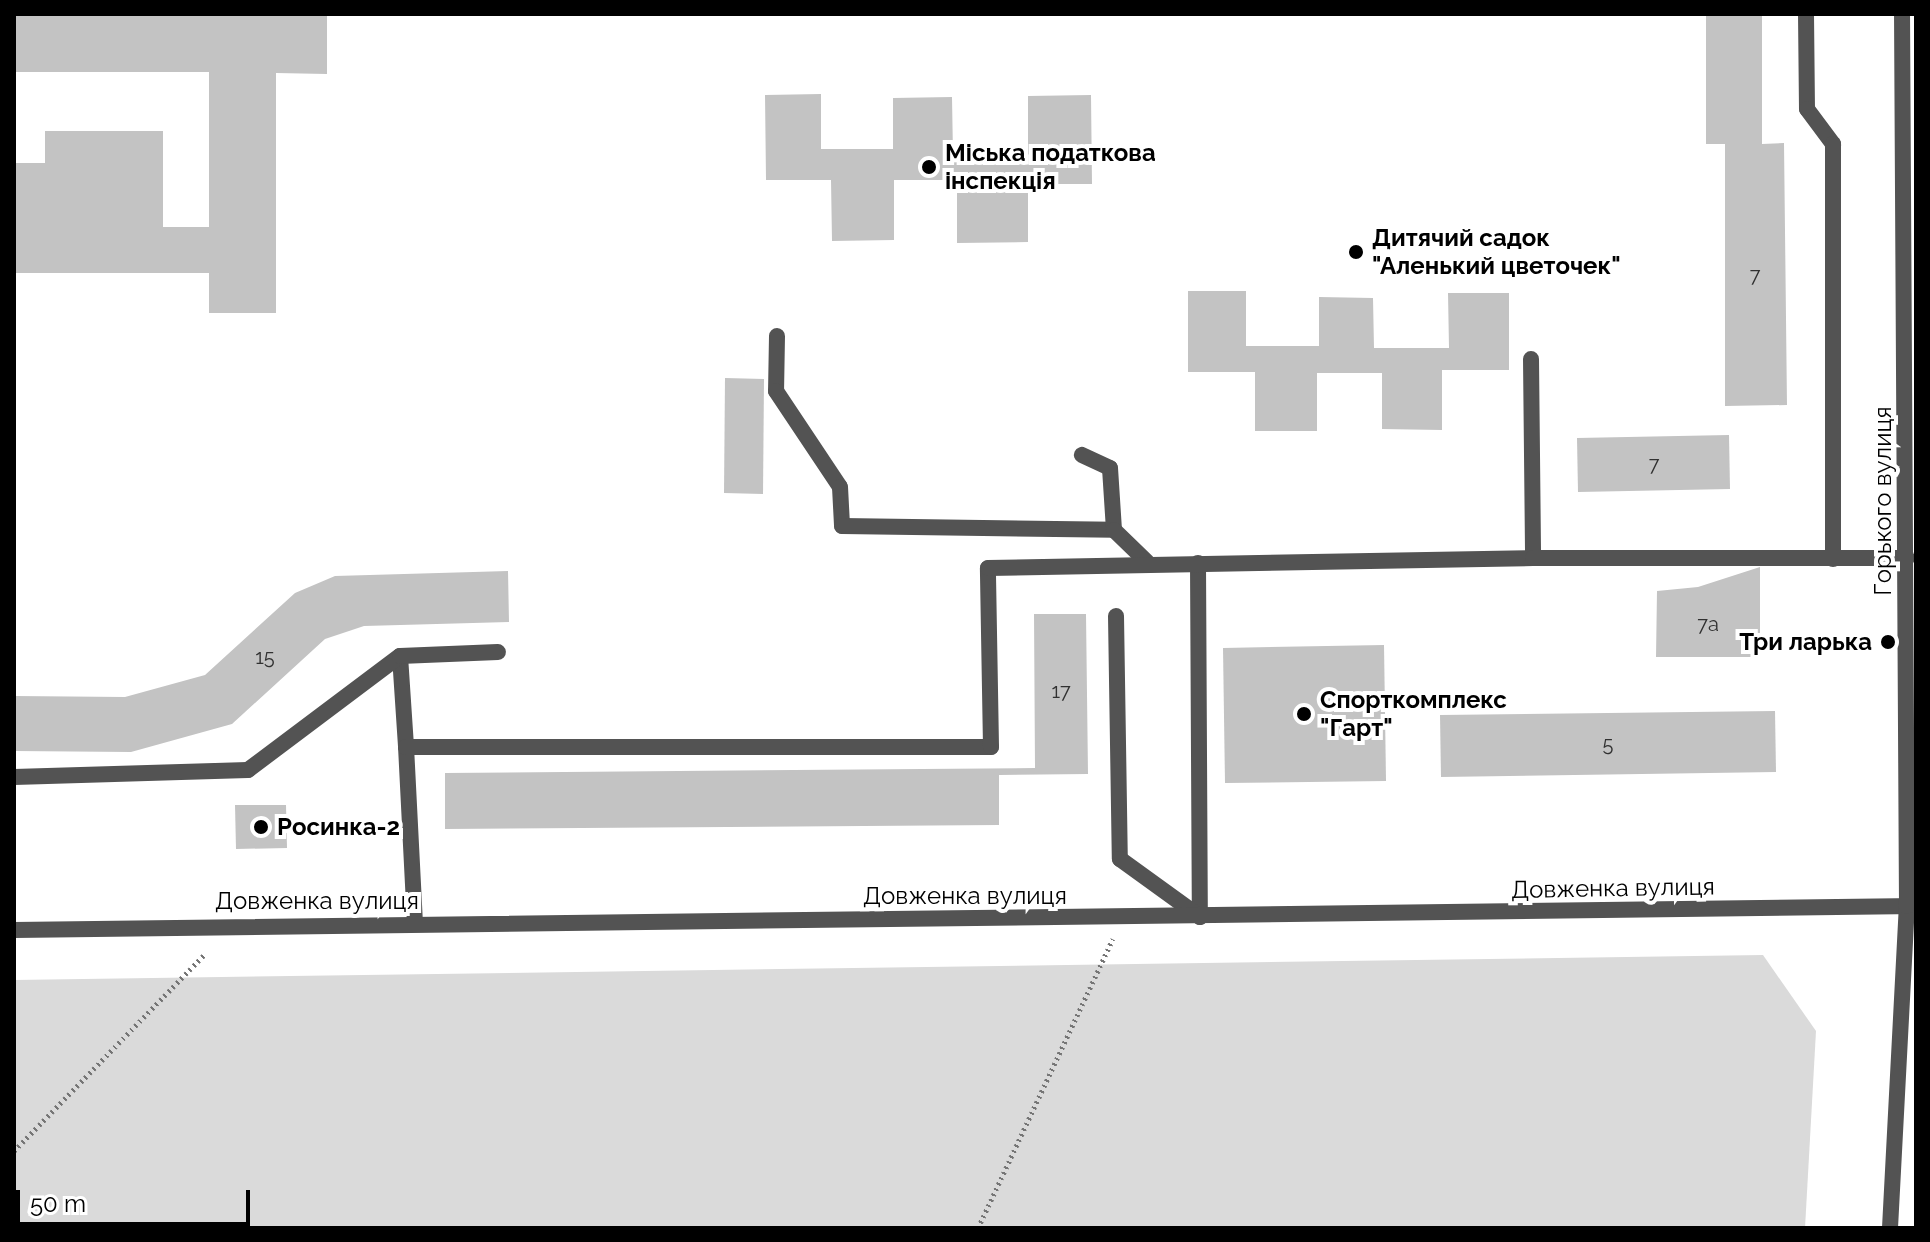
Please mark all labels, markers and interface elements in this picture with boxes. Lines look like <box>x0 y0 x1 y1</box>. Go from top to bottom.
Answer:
place label: Міська податкова інспекція <box>945 139 1156 195</box>
marker: Міська податкова інспекція <box>920 158 938 176</box>
place label: Дитячий садок "Аленький цветочек" <box>1372 224 1621 280</box>
marker: Дитячий садок "Аленький цветочек" <box>1347 243 1365 261</box>
house number: 7 <box>1750 263 1760 287</box>
street label: Горького вулиця <box>1869 406 1897 596</box>
house number: 7 <box>1649 452 1659 476</box>
house number: 7а <box>1697 612 1719 636</box>
place label: Три ларька <box>1739 628 1872 656</box>
marker: Три ларька <box>1879 633 1897 651</box>
house number: 15 <box>255 645 275 669</box>
house number: 17 <box>1051 679 1071 703</box>
place label: Спорткомплекс "Гарт" <box>1320 686 1507 742</box>
marker: Спорткомплекс "Гарт" <box>1295 705 1313 723</box>
house number: 5 <box>1603 732 1613 756</box>
place label: Росинка-2 <box>277 813 400 841</box>
marker: Росинка-2 <box>252 818 270 836</box>
street label: Довженка вулиця <box>1511 872 1715 904</box>
street label: Довженка вулиця <box>863 882 1067 910</box>
street label: Довженка вулиця <box>215 887 419 915</box>
scale bar <box>20 1174 254 1224</box>
text: 50 m <box>30 1189 86 1218</box>

